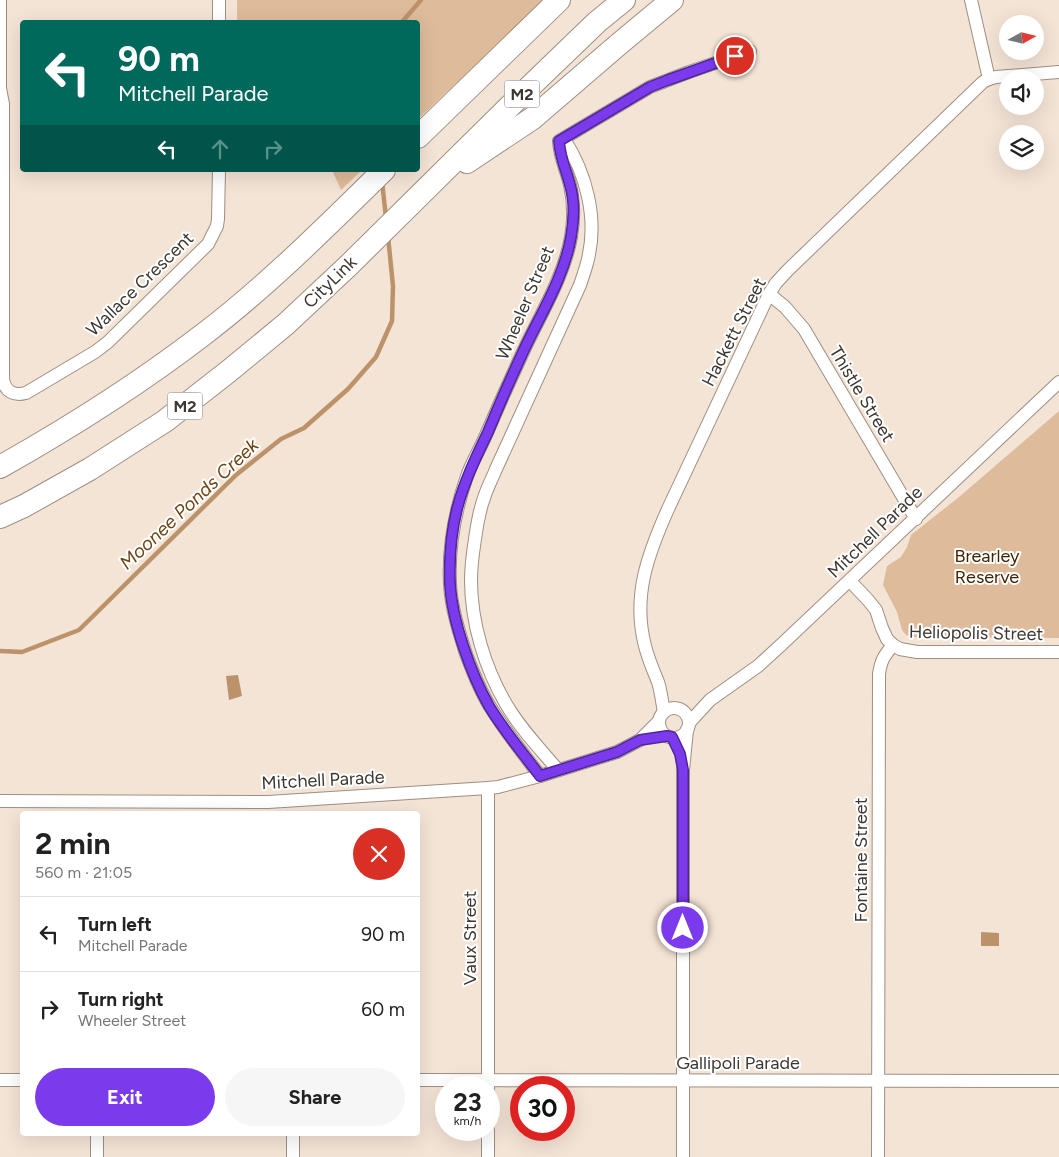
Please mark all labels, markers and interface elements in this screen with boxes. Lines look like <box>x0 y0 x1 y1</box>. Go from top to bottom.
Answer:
north arrow <box>999 15 1044 60</box>
map controls <box>999 15 1044 170</box>
pin <box>714 35 756 77</box>
text: 90 m <box>118 38 200 80</box>
icon: left <box>35 40 100 105</box>
icon: arrive <box>721 42 749 70</box>
button: sound <box>999 70 1044 115</box>
text: Mitchell Parade <box>118 80 269 107</box>
road number: M2 <box>504 80 540 108</box>
button: layers <box>999 125 1044 170</box>
icon: left <box>153 135 181 163</box>
icon: ahead <box>206 135 234 163</box>
icon: right <box>259 135 287 163</box>
street label: Wallace Crescent <box>82 227 198 341</box>
street label: Wheeler Street <box>491 243 559 363</box>
street label: CityLink <box>299 251 361 313</box>
street label: Hackett Street <box>697 274 771 390</box>
street label: Thistle Street <box>825 342 899 446</box>
road number: M2 <box>168 392 202 420</box>
water label: Moonee Ponds Creek <box>115 433 264 574</box>
street label: Mitchell Parade <box>823 481 927 583</box>
park label: Brearley Reserve <box>954 545 1020 588</box>
street label: Heliopolis Street <box>909 621 1044 645</box>
street label: Mitchell Parade <box>261 766 385 794</box>
street label: Fontaine Street <box>850 797 872 923</box>
text: 2 min <box>35 825 111 862</box>
button: close <box>353 828 405 880</box>
text: 560 m · 21:05 <box>35 863 132 882</box>
street label: Vaux Street <box>459 891 481 985</box>
position arrow <box>656 901 708 953</box>
text: Turn left <box>78 913 152 936</box>
icon: left <box>35 920 63 948</box>
text: 90 m <box>361 923 405 946</box>
text: Mitchell Parade <box>78 936 188 955</box>
text: Turn right <box>78 988 164 1011</box>
icon: right <box>35 995 63 1023</box>
text: 60 m <box>361 998 405 1021</box>
text: Wheeler Street <box>78 1011 186 1030</box>
street label: Gallipoli Parade <box>676 1052 800 1074</box>
button: Exit <box>35 1068 215 1126</box>
button: Share <box>225 1068 405 1126</box>
speed limit sign: 30 <box>510 1076 575 1141</box>
text: 23 <box>453 1087 482 1117</box>
text: km/h <box>454 1114 481 1128</box>

